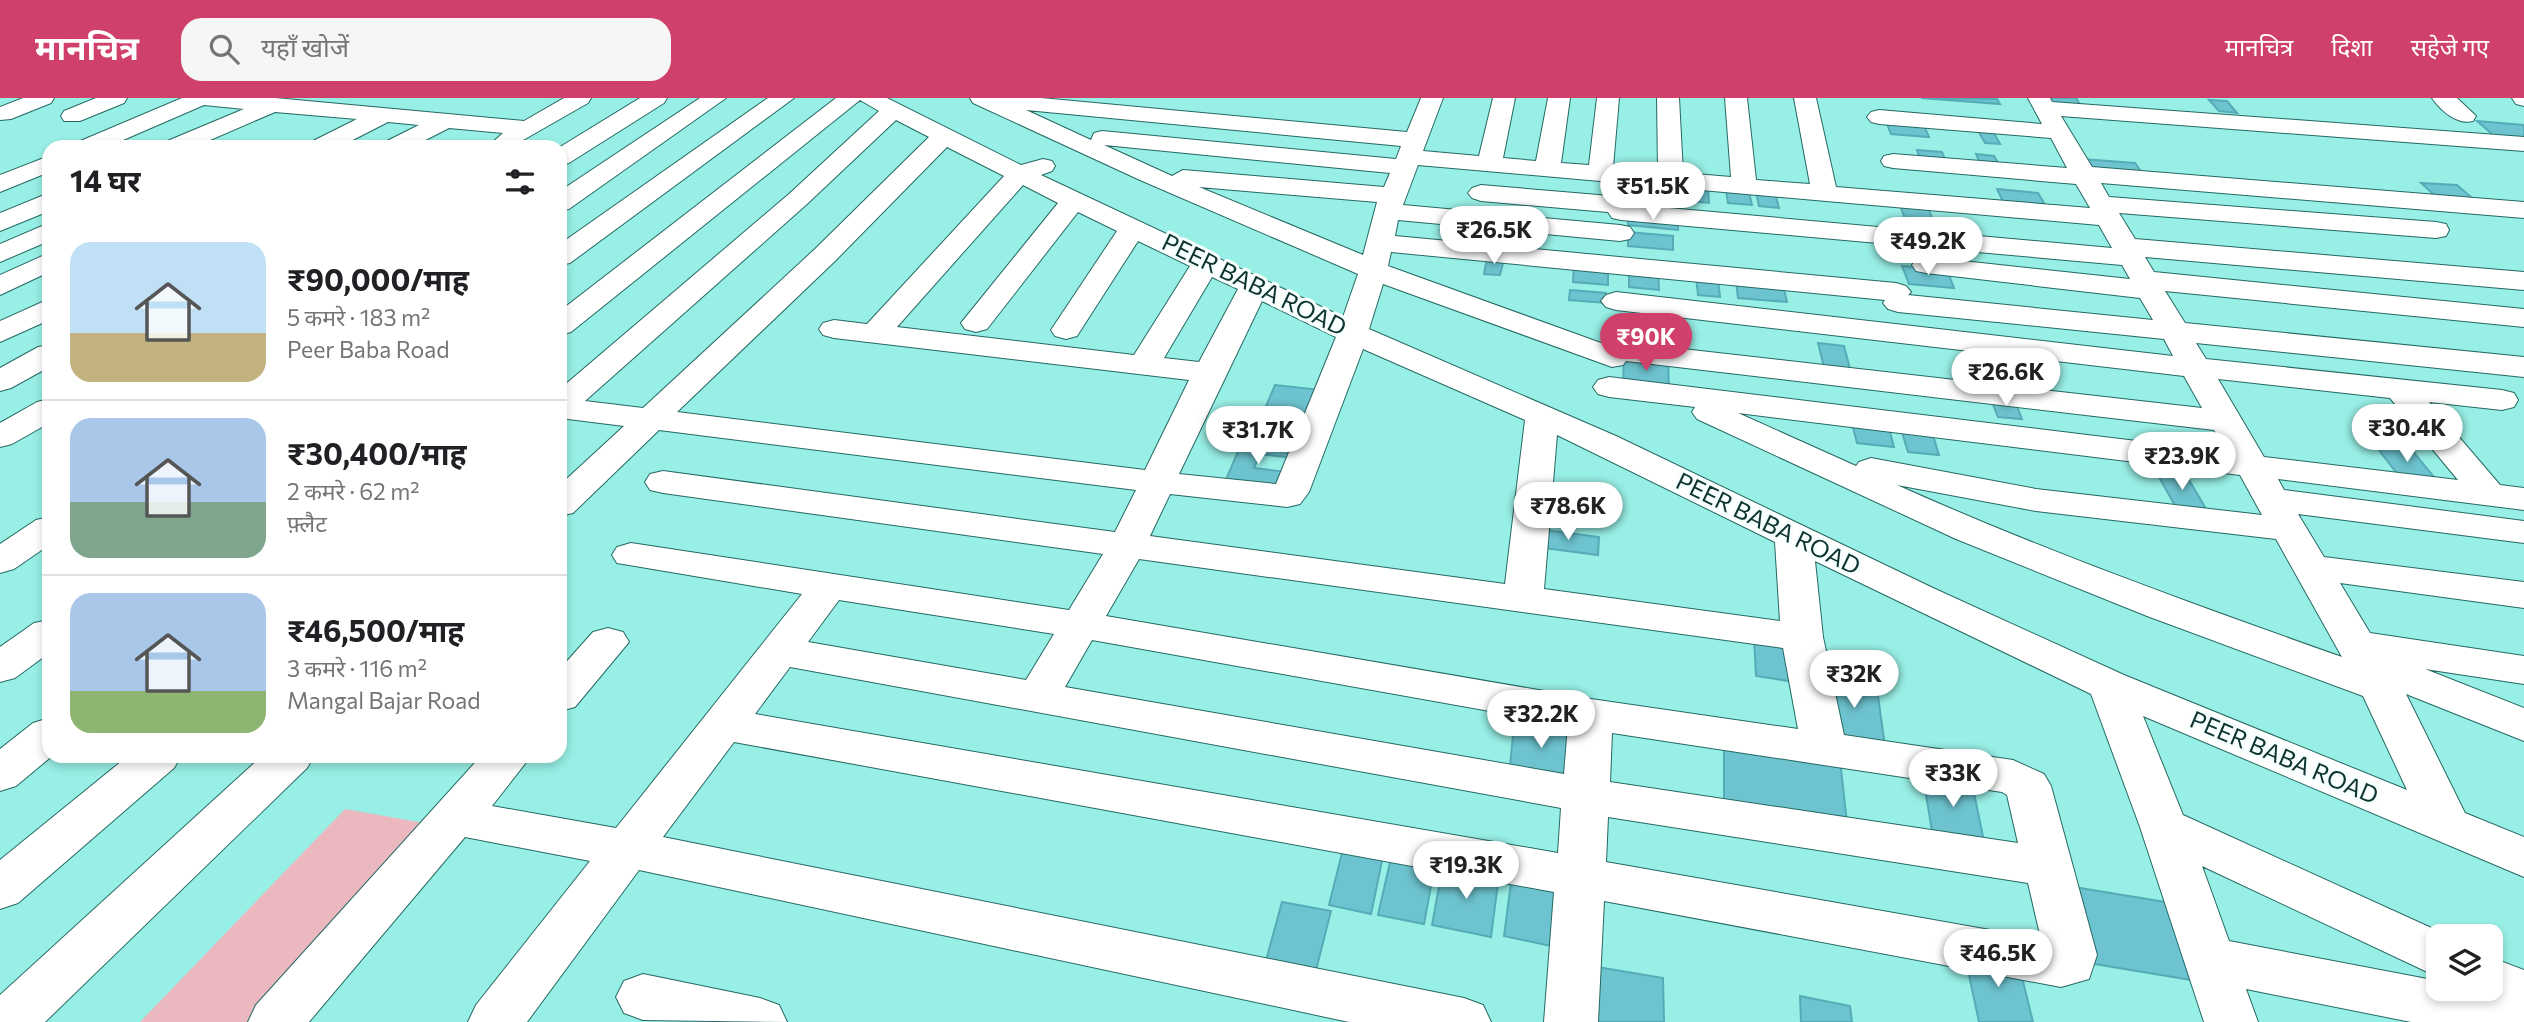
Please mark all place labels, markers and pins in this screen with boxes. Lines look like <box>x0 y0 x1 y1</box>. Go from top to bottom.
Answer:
pin: ₹51.5K <box>1596 162 1710 222</box>
pin: ₹26.5K <box>1437 206 1551 266</box>
pin: ₹49.2K <box>1871 218 1985 277</box>
pin: ₹90K <box>1605 314 1687 373</box>
pin: ₹26.6K <box>1949 348 2063 408</box>
pin: ₹30.4K <box>2350 404 2464 464</box>
pin: ₹31.7K <box>1201 406 1315 466</box>
pin: ₹23.9K <box>2125 432 2239 492</box>
pin: ₹78.6K <box>1511 482 1625 542</box>
pin: ₹32K <box>1813 650 1895 710</box>
pin: ₹32.2K <box>1484 690 1598 750</box>
pin: ₹33K <box>1912 750 1994 809</box>
pin: ₹19.3K <box>1409 842 1523 901</box>
pin: ₹46.5K <box>1941 930 2055 989</box>

